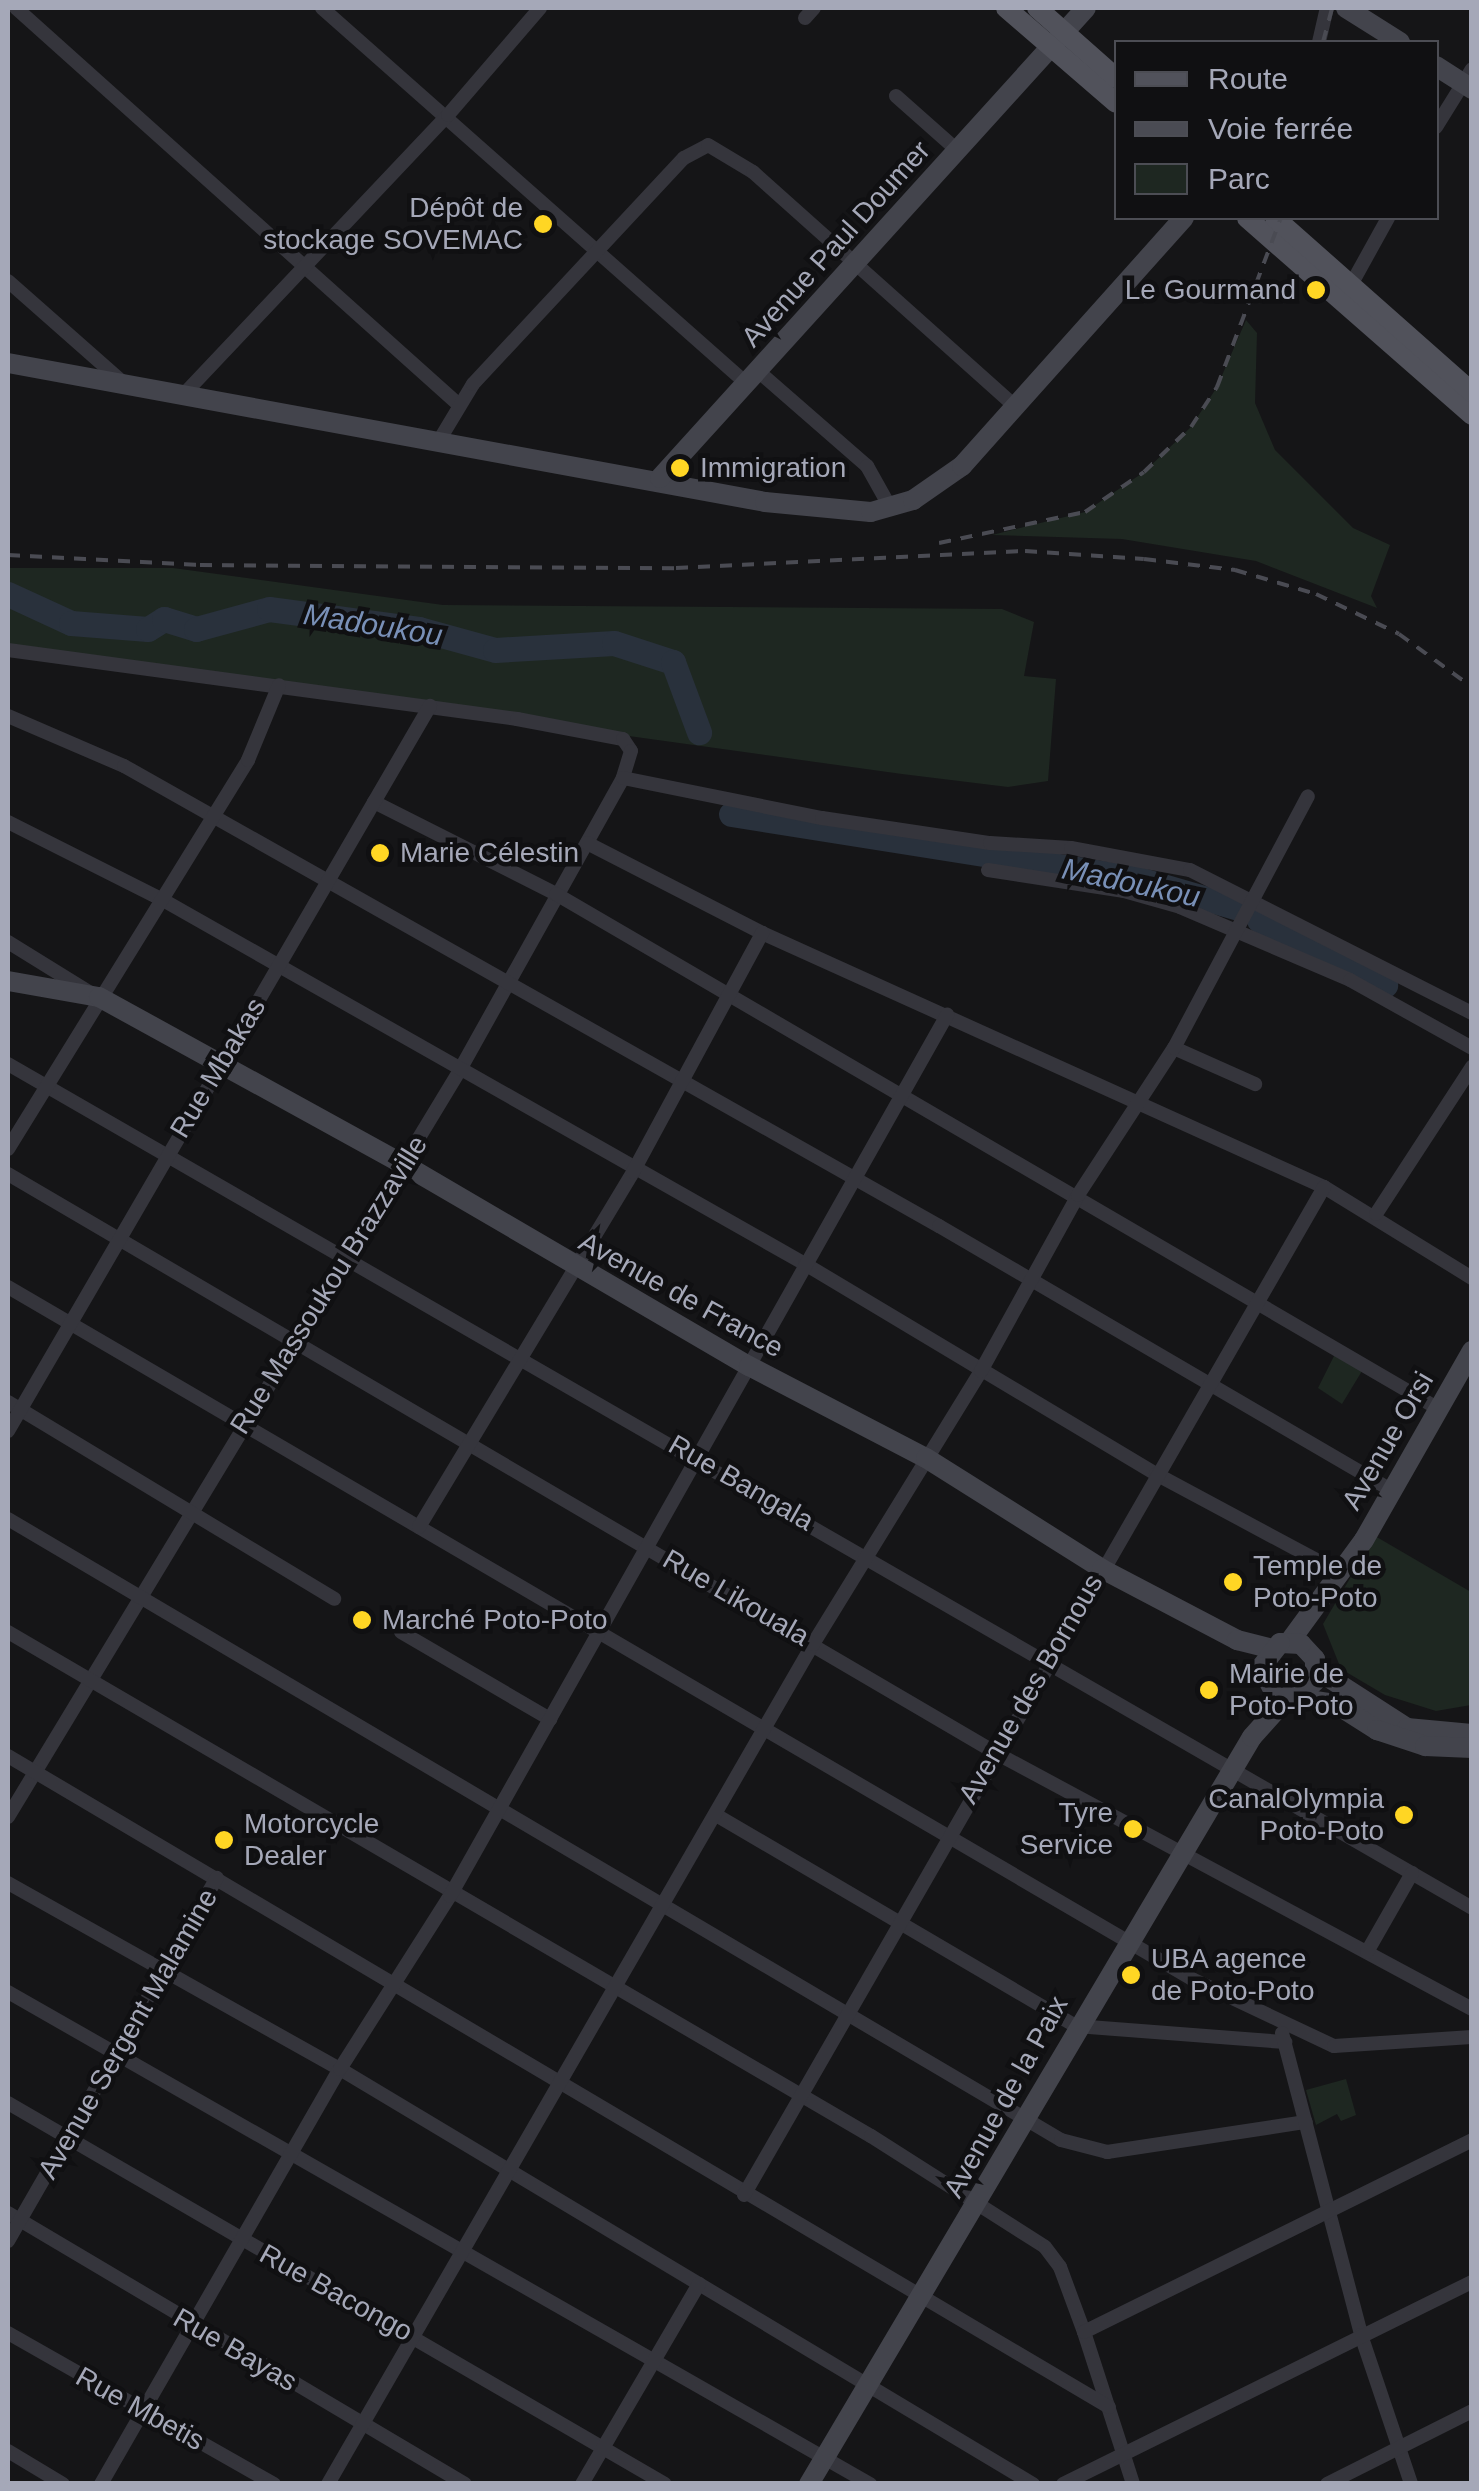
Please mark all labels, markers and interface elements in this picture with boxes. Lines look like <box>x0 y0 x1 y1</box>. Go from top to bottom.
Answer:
legend <box>1114 40 1439 220</box>
text: Route <box>1208 62 1288 95</box>
text: Voie ferrée <box>1208 112 1353 145</box>
street label: Avenue Paul Doumer <box>735 134 937 354</box>
text: Parc <box>1208 162 1270 195</box>
place label: Dépôt de stockage SOVEMAC <box>263 191 523 257</box>
marker: Dépôt de stockage SOVEMAC <box>532 213 554 235</box>
place label: Le Gourmand <box>1125 273 1296 307</box>
marker: Le Gourmand <box>1305 279 1327 301</box>
place label: Immigration <box>700 451 846 485</box>
marker: Immigration <box>669 457 691 479</box>
water label: Madoukou <box>301 596 445 654</box>
place label: Marie Célestin <box>400 836 579 870</box>
marker: Marie Célestin <box>369 842 391 864</box>
water label: Madoukou <box>1059 851 1203 915</box>
street label: Rue Mbakas <box>163 992 273 1144</box>
street label: Rue Massoukou Brazzaville <box>223 1130 435 1440</box>
street label: Avenue de France <box>573 1225 789 1365</box>
street label: Avenue Orsi <box>1335 1366 1441 1516</box>
street label: Rue Bangala <box>662 1428 820 1538</box>
street label: Rue Likouala <box>657 1543 815 1653</box>
place label: Temple de Poto-Poto <box>1253 1549 1382 1615</box>
street label: Avenue des Bornous <box>952 1568 1110 1810</box>
marker: Temple de Poto-Poto <box>1222 1571 1244 1593</box>
place label: Marché Poto-Poto <box>382 1603 608 1637</box>
marker: Marché Poto-Poto <box>351 1609 373 1631</box>
place label: Mairie de Poto-Poto <box>1229 1657 1354 1723</box>
marker: Mairie de Poto-Poto <box>1198 1679 1220 1701</box>
place label: CanalOlympia Poto-Poto <box>1208 1782 1384 1848</box>
place label: Tyre Service <box>1020 1796 1113 1862</box>
marker: CanalOlympia Poto-Poto <box>1393 1804 1415 1826</box>
place label: Motorcycle Dealer <box>244 1807 379 1873</box>
marker: Tyre Service <box>1122 1818 1144 1840</box>
marker: Motorcycle Dealer <box>213 1829 235 1851</box>
street label: Avenue Sergent Malamine <box>31 1883 225 2185</box>
place label: UBA agence de Poto-Poto <box>1151 1942 1314 2008</box>
marker: UBA agence de Poto-Poto <box>1120 1964 1142 1986</box>
street label: Avenue de la Paix <box>937 1990 1075 2204</box>
street label: Rue Bacongo <box>254 2237 418 2349</box>
street label: Rue Bayas <box>167 2301 303 2399</box>
street label: Rue Mbetis <box>70 2360 210 2458</box>

